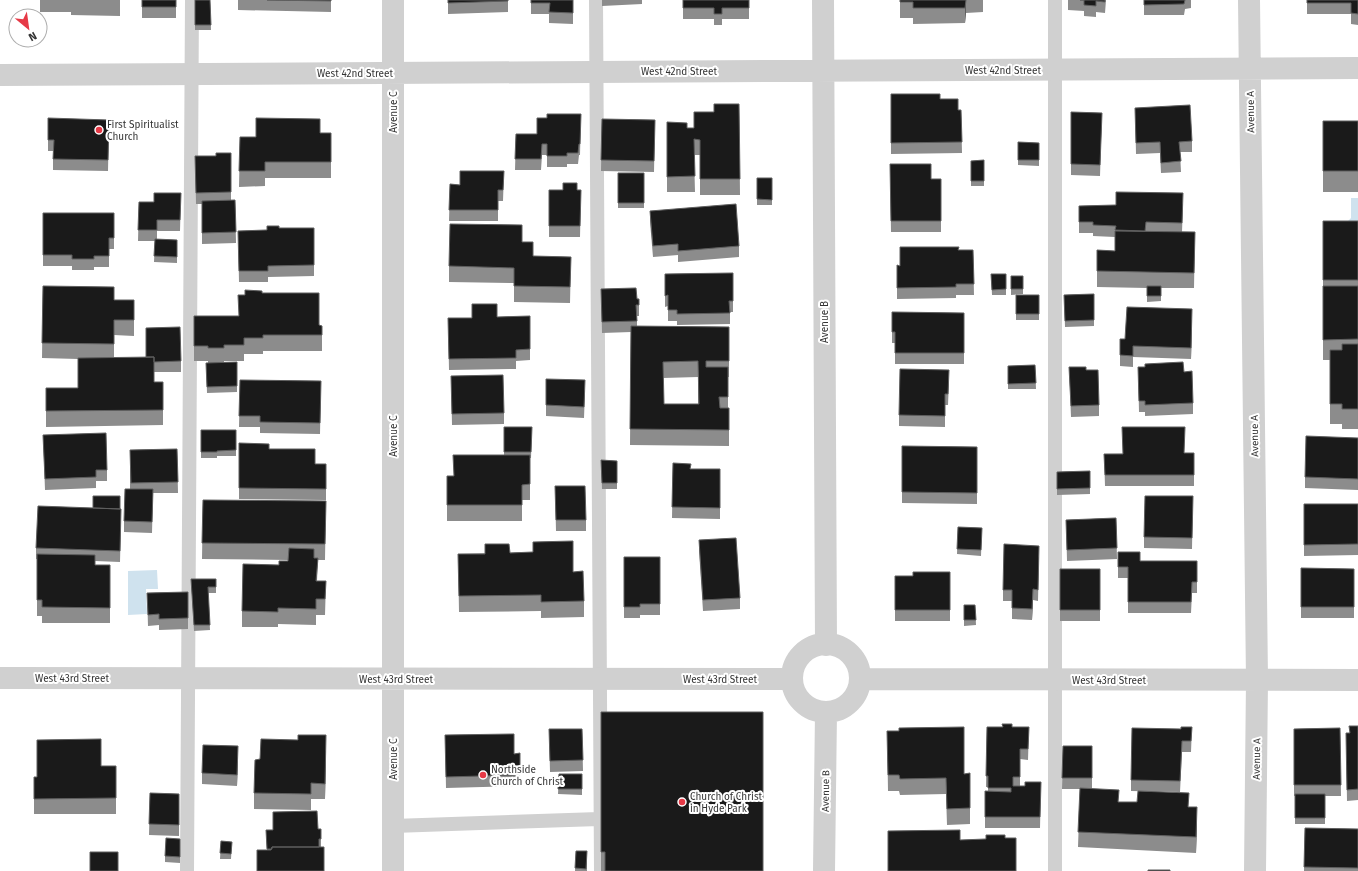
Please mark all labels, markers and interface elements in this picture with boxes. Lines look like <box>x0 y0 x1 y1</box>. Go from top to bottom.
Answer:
north arrow <box>8 8 48 48</box>
text: N <box>26 29 39 44</box>
street label: West 42nd Street <box>965 65 1042 77</box>
street label: West 42nd Street <box>641 66 718 78</box>
street label: West 42nd Street <box>317 68 394 80</box>
street label: Avenue C <box>388 91 400 133</box>
street label: Avenue A <box>1245 91 1257 133</box>
place label: First Spiritualist Church <box>107 119 179 143</box>
marker: First Spiritualist Church <box>94 125 104 135</box>
street label: Avenue B <box>819 301 831 343</box>
street label: Avenue C <box>388 415 400 457</box>
street label: Avenue A <box>1249 415 1261 457</box>
street label: West 43rd Street <box>35 673 109 685</box>
street label: West 43rd Street <box>359 674 433 686</box>
street label: West 43rd Street <box>683 674 757 686</box>
street label: West 43rd Street <box>1072 675 1146 687</box>
street label: Avenue C <box>388 738 400 780</box>
street label: Avenue A <box>1251 738 1263 780</box>
place label: Northside Church of Christ <box>491 764 564 788</box>
marker: Northside Church of Christ <box>478 770 488 780</box>
street label: Avenue B <box>820 770 832 812</box>
place label: Church of Christ in Hyde Park <box>690 791 763 815</box>
marker: Church of Christ in Hyde Park <box>677 797 687 807</box>

